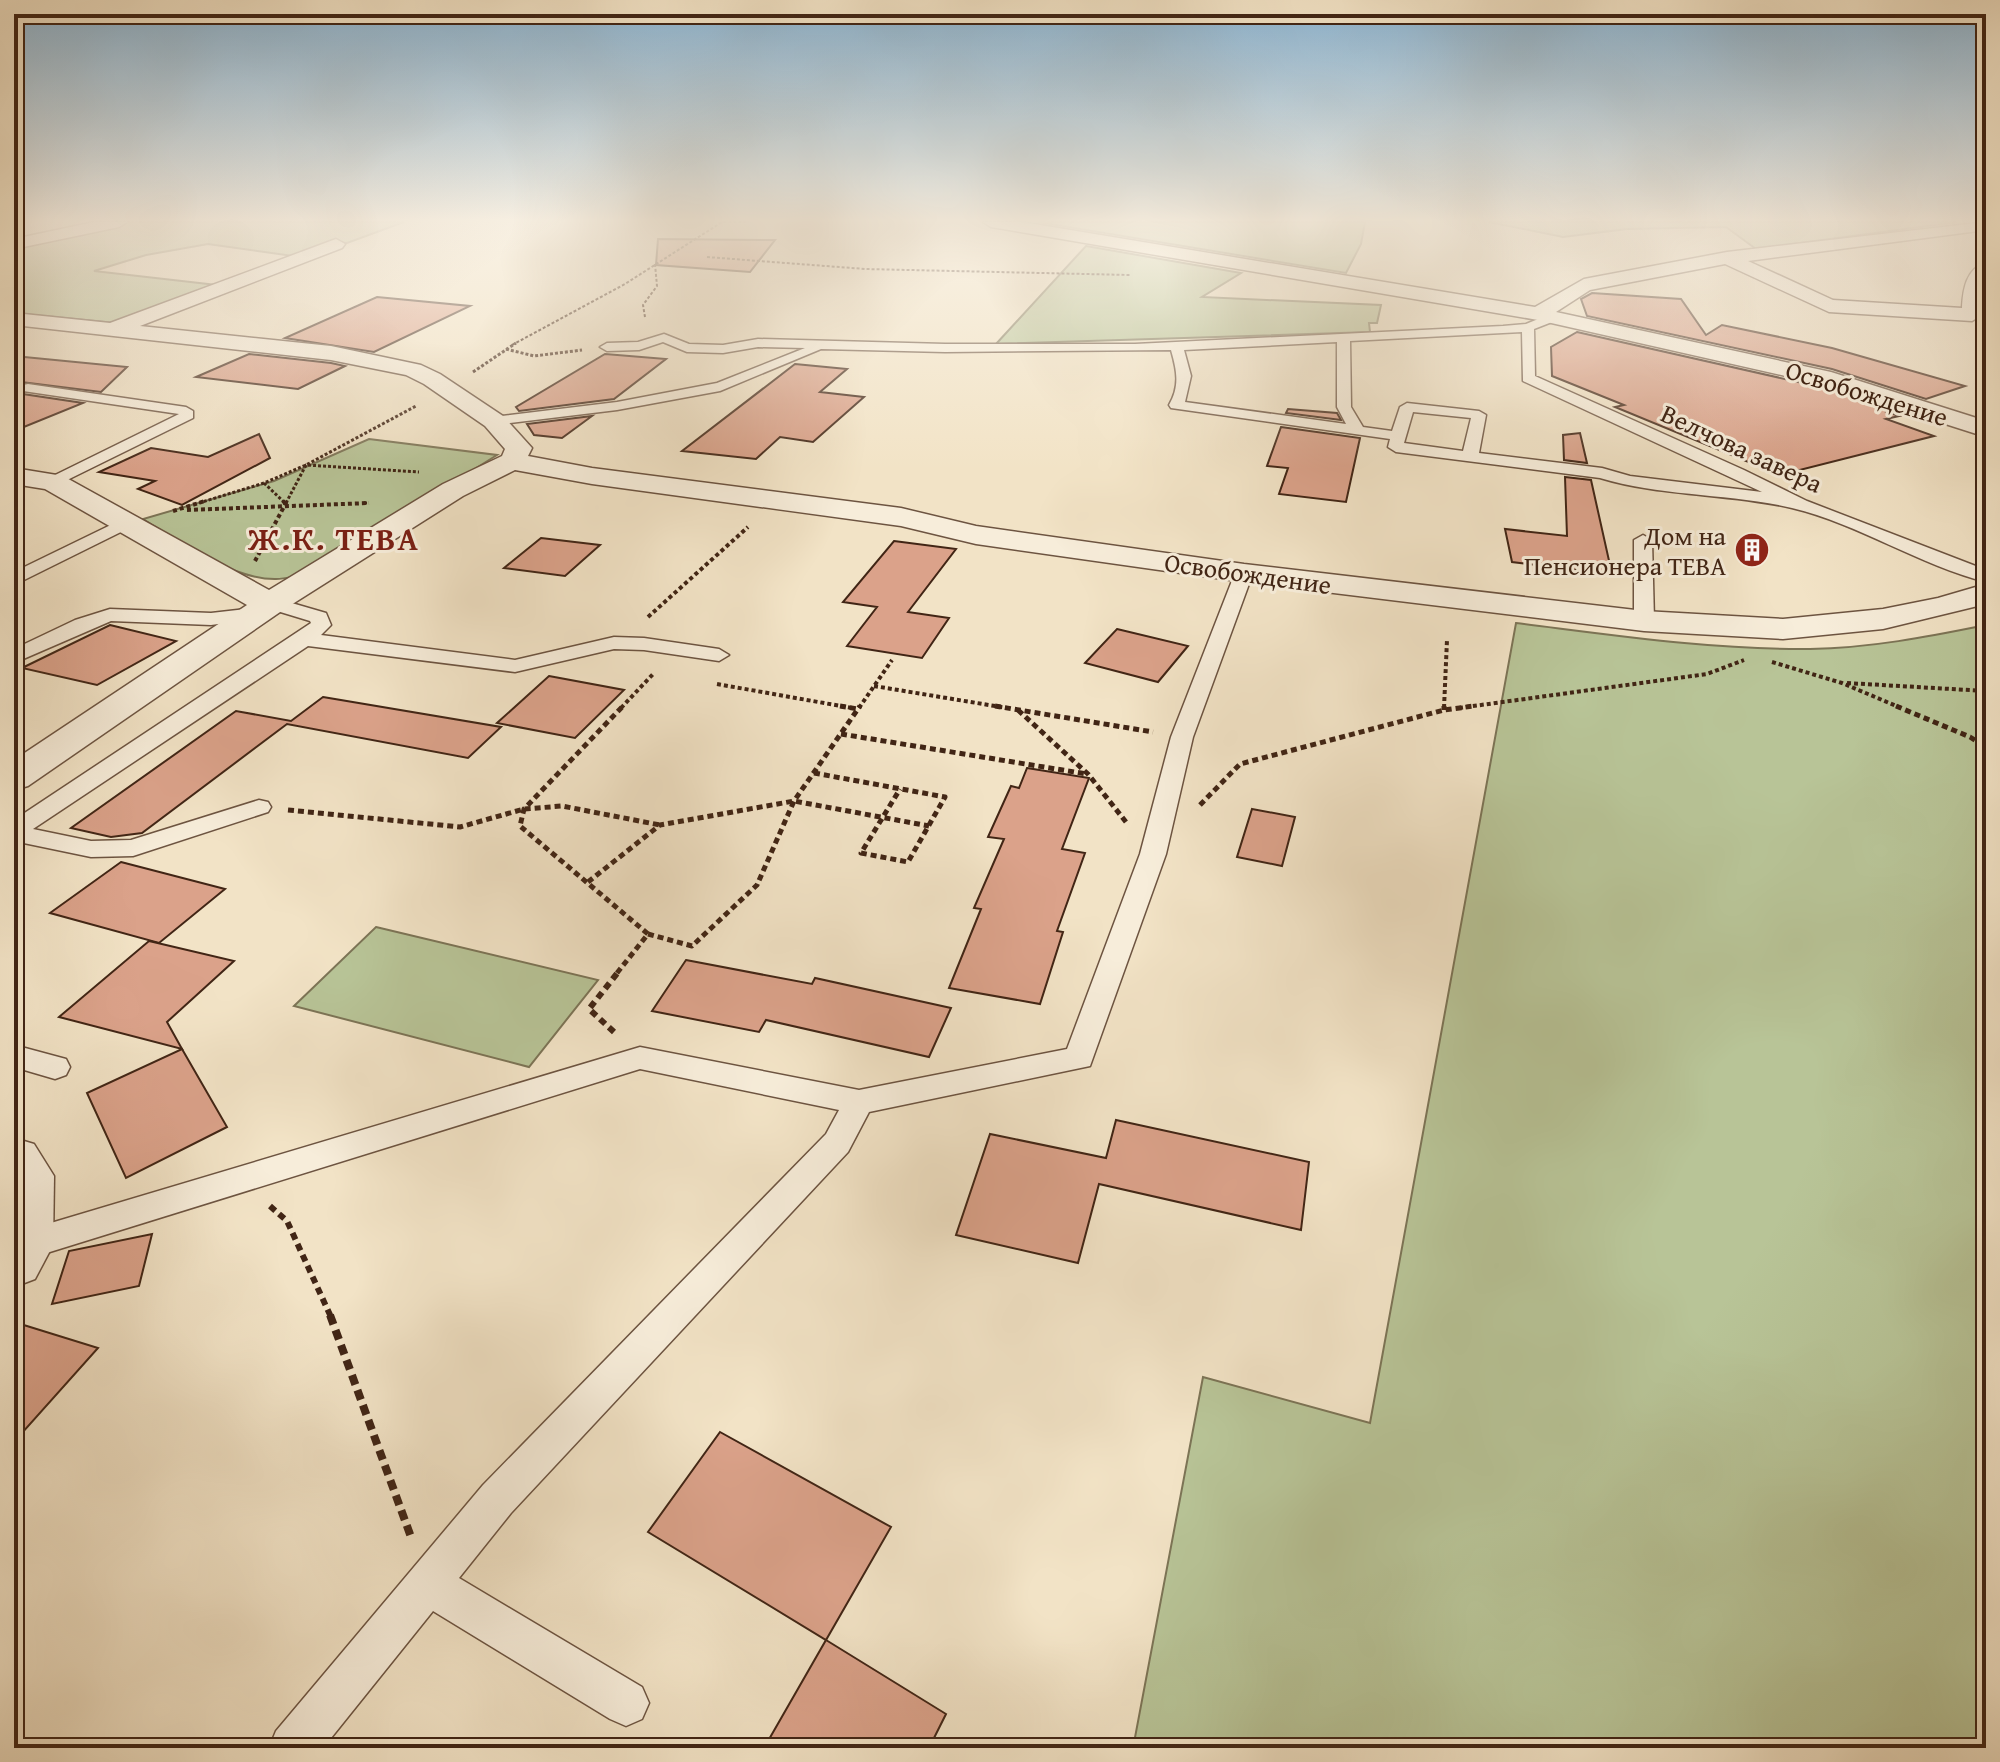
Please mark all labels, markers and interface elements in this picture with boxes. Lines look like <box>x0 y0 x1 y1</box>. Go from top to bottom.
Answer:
street label: Освобождение <box>1781 350 1953 436</box>
street label: Велчова завера <box>1655 394 1830 503</box>
district label: Ж.К. ТЕВА <box>247 515 420 562</box>
place label: Дом на Пенсионера ТЕВА <box>1524 516 1727 585</box>
building icon: Дом на Пенсионера ТЕВА <box>1733 531 1771 569</box>
street label: Освобождение <box>1162 542 1334 604</box>

